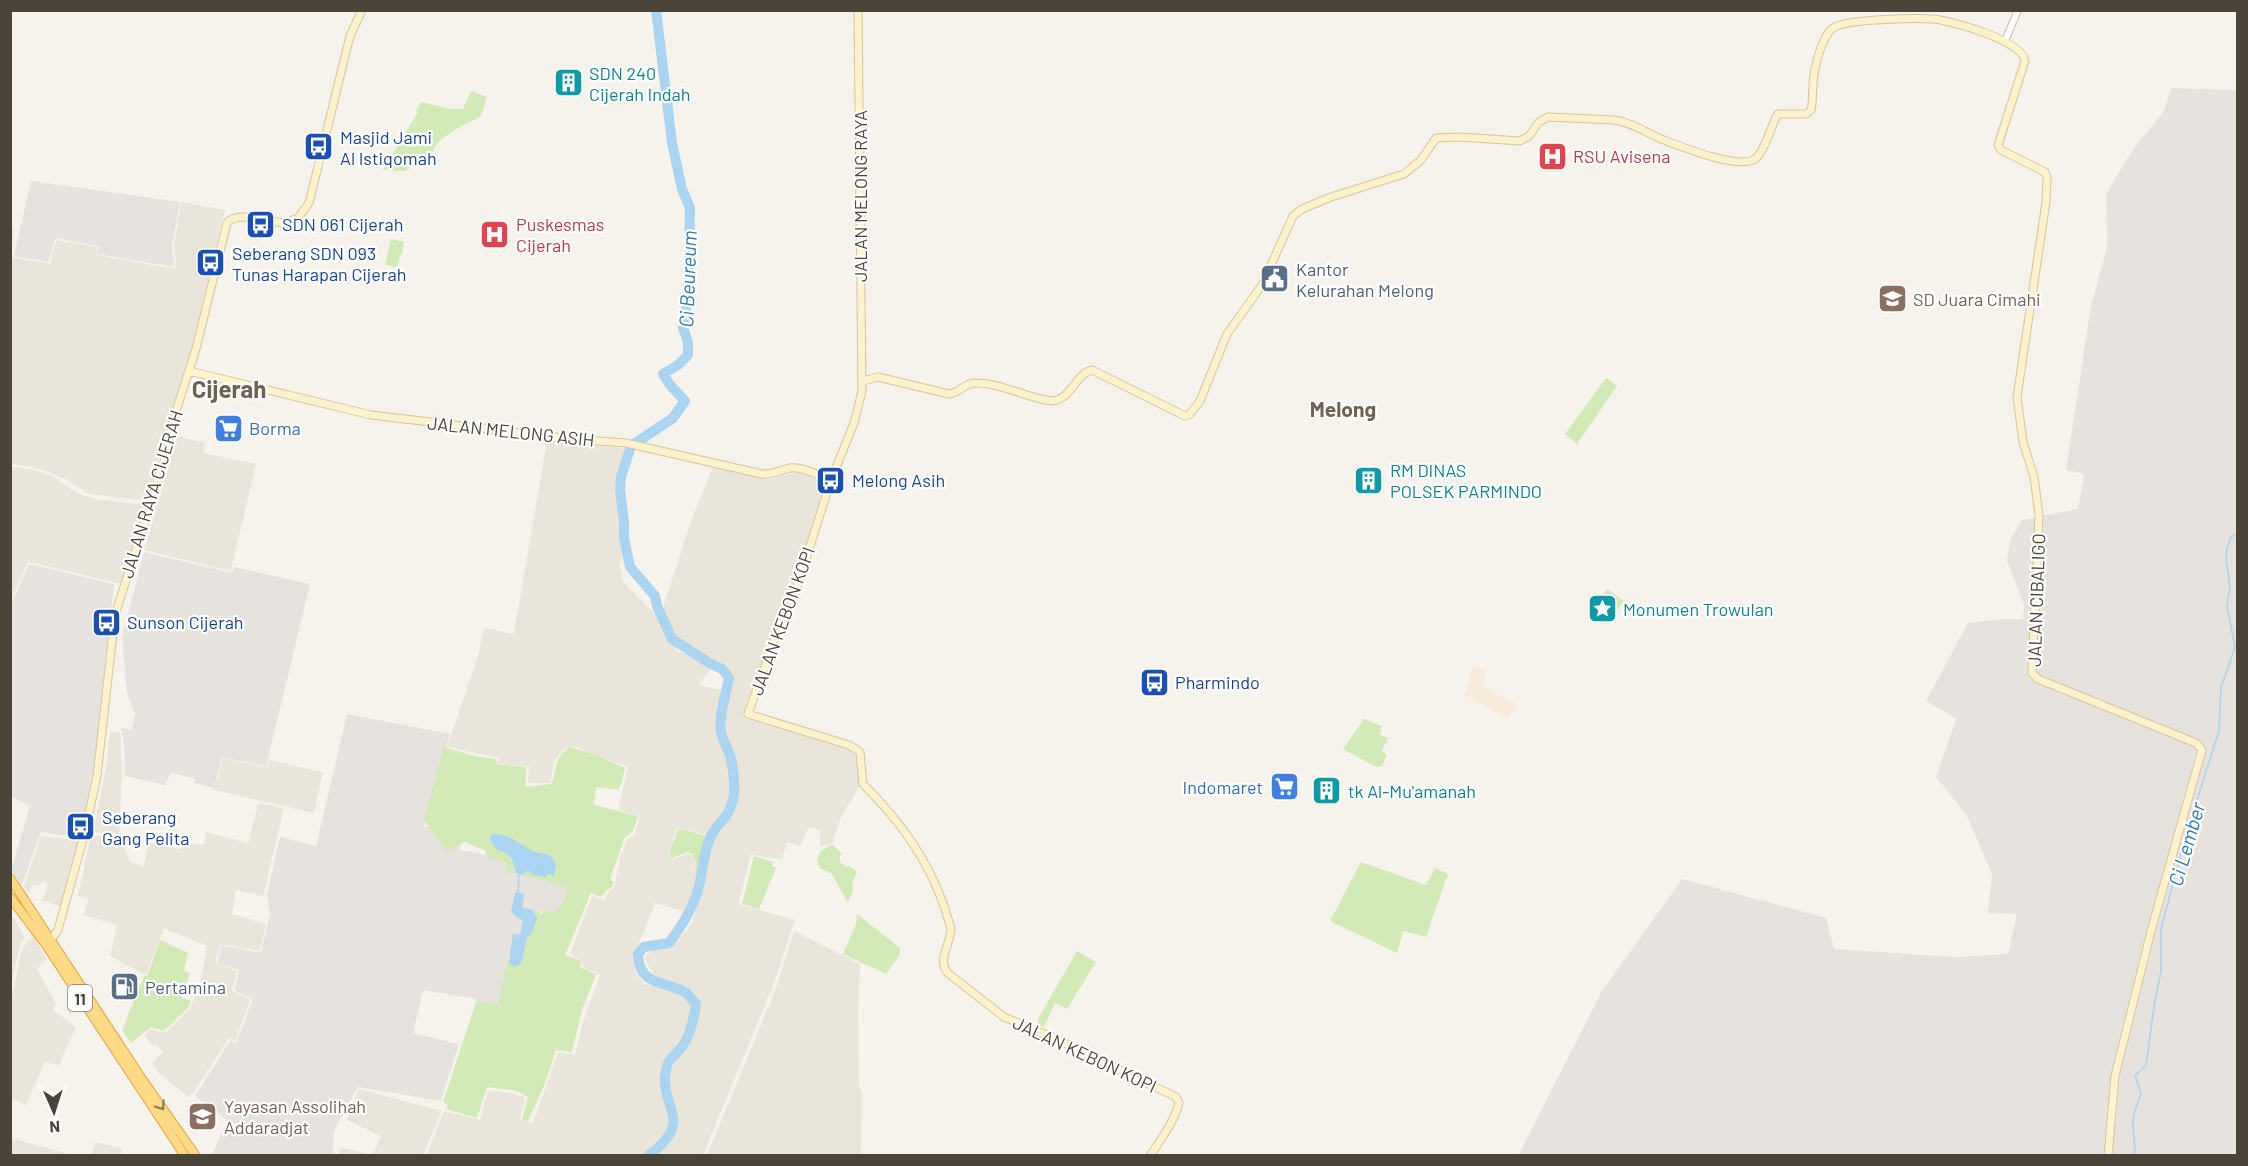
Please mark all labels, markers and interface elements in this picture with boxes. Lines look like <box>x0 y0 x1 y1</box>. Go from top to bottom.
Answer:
place label: SDN 240 Cijerah Indah <box>589 62 691 105</box>
building icon: SDN 240 Cijerah Indah <box>552 67 584 99</box>
street label: JALAN MELONG RAYA <box>849 110 871 282</box>
place label: Masjid Jami Al Istiqomah <box>340 126 437 169</box>
bus stop icon: Masjid Jami Al Istiqomah <box>303 131 335 163</box>
hospital icon: RSU Avisena <box>1536 140 1568 172</box>
place label: RSU Avisena <box>1573 145 1671 167</box>
bus stop icon: SDN 061 Cijerah <box>245 208 277 240</box>
place label: SDN 061 Cijerah <box>282 213 403 235</box>
place label: Puskesmas Cijerah <box>516 213 604 256</box>
hospital icon: Puskesmas Cijerah <box>479 218 511 250</box>
water label: Ci Beureum <box>673 230 701 328</box>
place label: Seberang SDN 093 Tunas Harapan Cijerah <box>232 242 406 285</box>
bus stop icon: Seberang SDN 093 Tunas Harapan Cijerah <box>195 247 227 279</box>
place label: Kantor Kelurahan Melong <box>1296 258 1434 301</box>
public building icon: Kantor Kelurahan Melong <box>1259 263 1291 295</box>
school or university icon: SD Juara Cimahi <box>1876 283 1908 315</box>
place label: SD Juara Cimahi <box>1913 288 2041 310</box>
district label: Cijerah <box>192 374 266 403</box>
district label: Melong <box>1310 396 1376 421</box>
street label: JALAN RAYA CIJERAH <box>115 407 187 581</box>
street label: JALAN MELONG ASIH <box>426 411 596 451</box>
supermarket icon: Borma <box>212 412 244 444</box>
place label: Borma <box>249 417 301 439</box>
place label: RM DINAS POLSEK PARMINDO <box>1390 459 1542 502</box>
bus stop icon: Melong Asih <box>815 464 847 496</box>
building icon: RM DINAS POLSEK PARMINDO <box>1353 464 1385 496</box>
place label: Melong Asih <box>852 469 945 491</box>
street label: JALAN CIBALIGO <box>2023 533 2049 667</box>
street label: JALAN KEBON KOPI <box>745 544 819 698</box>
place icon: Monumen Trowulan <box>1586 593 1618 625</box>
place label: Monumen Trowulan <box>1623 598 1774 620</box>
bus stop icon: Sunson Cijerah <box>90 606 122 638</box>
place label: Sunson Cijerah <box>127 611 244 633</box>
bus stop icon: Pharmindo <box>1138 666 1170 698</box>
place label: Pharmindo <box>1175 671 1260 693</box>
supermarket icon: Indomaret <box>1268 771 1300 803</box>
building icon: tk Al-Mu'amanah <box>1311 775 1343 807</box>
place label: Indomaret <box>1183 776 1263 798</box>
place label: tk Al-Mu'amanah <box>1348 780 1476 802</box>
water label: Ci Lember <box>2163 799 2210 889</box>
place label: Seberang Gang Pelita <box>102 806 189 849</box>
bus stop icon: Seberang Gang Pelita <box>65 811 97 843</box>
fuel station icon: Pertamina <box>108 971 140 1003</box>
place label: Pertamina <box>145 976 226 998</box>
road number: 11 <box>68 985 92 1011</box>
street label: JALAN KEBON KOPI <box>1010 1011 1160 1097</box>
north arrow <box>24 1082 84 1142</box>
place label: Yayasan Assolihah Addaradjat <box>224 1095 366 1138</box>
one-way arrow <box>154 1099 165 1110</box>
school or university icon: Yayasan Assolihah Addaradjat <box>187 1100 219 1132</box>
text: N <box>49 1118 61 1137</box>

